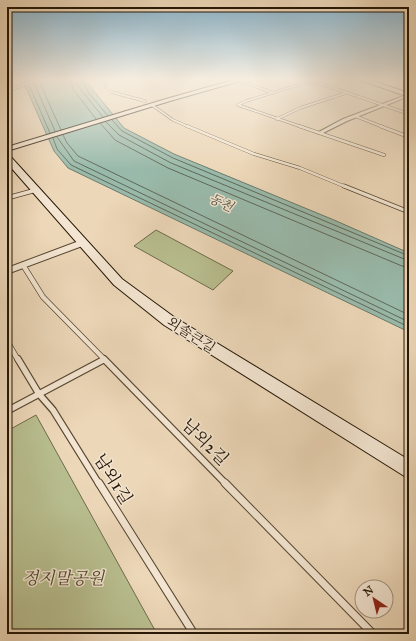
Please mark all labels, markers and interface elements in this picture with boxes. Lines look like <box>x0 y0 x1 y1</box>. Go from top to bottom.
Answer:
water label: 동천 <box>206 190 237 216</box>
street label: 외솔큰길 <box>164 313 218 357</box>
street label: 남외2길 <box>177 414 233 470</box>
street label: 남외1길 <box>89 450 137 508</box>
park label: 정지말공원 <box>22 568 106 589</box>
north arrow <box>354 579 394 619</box>
text: N <box>361 583 377 599</box>

